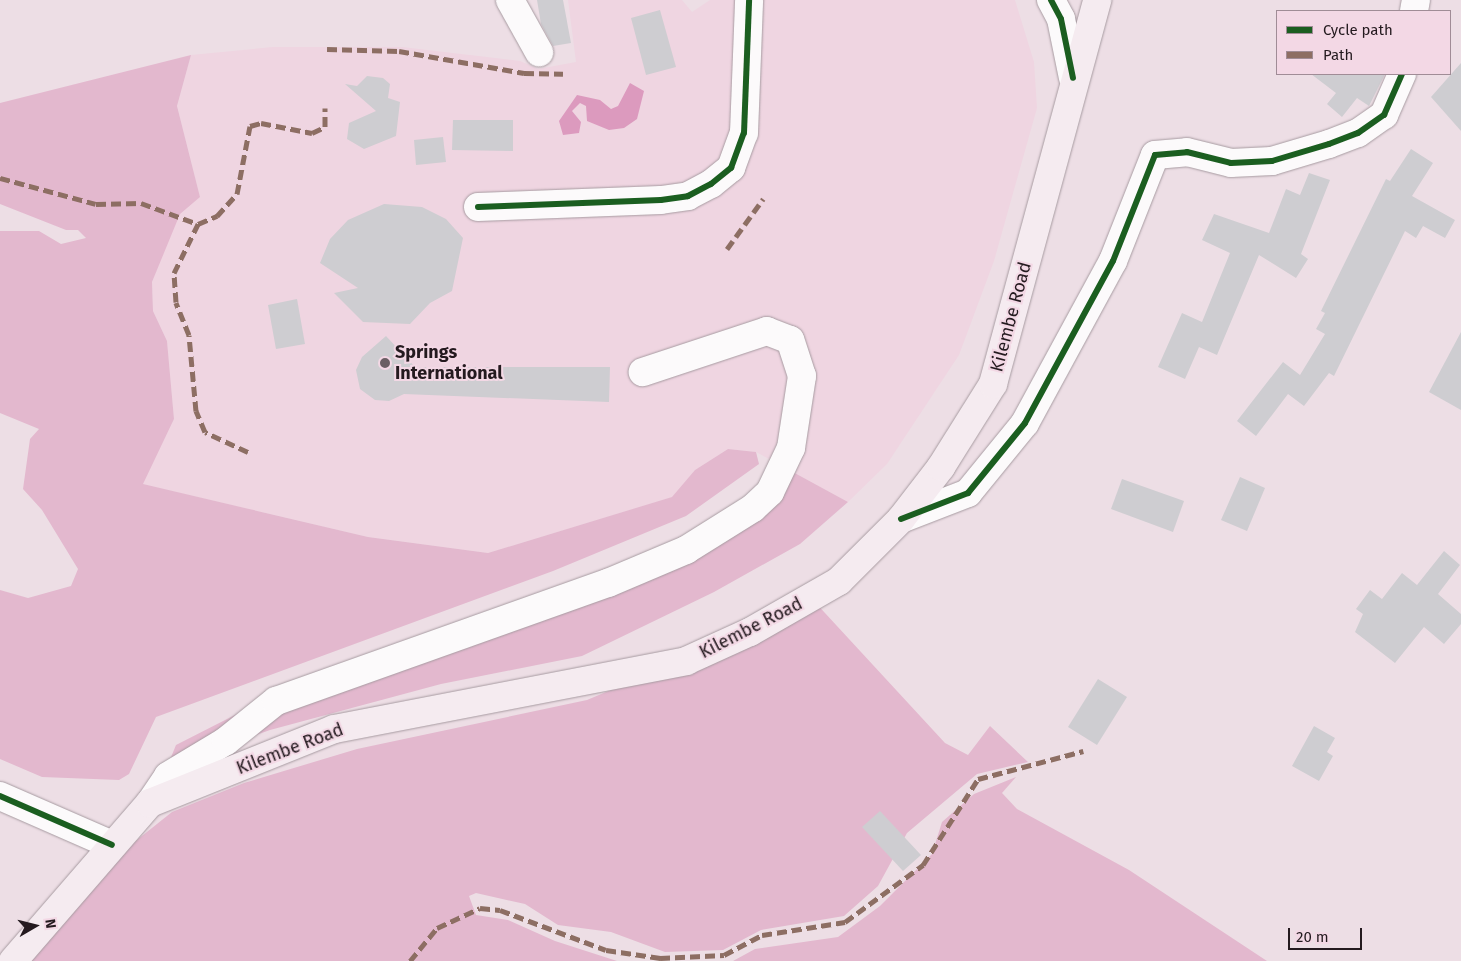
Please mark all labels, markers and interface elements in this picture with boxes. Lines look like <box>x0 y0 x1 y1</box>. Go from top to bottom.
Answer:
legend <box>1276 10 1451 75</box>
text: Cycle path <box>1323 21 1393 39</box>
text: Path <box>1323 46 1353 64</box>
street label: Kilembe Road <box>986 260 1036 374</box>
place label: Springs International <box>395 342 503 384</box>
marker: Springs International <box>379 357 391 369</box>
street label: Kilembe Road <box>696 593 806 663</box>
street label: Kilembe Road <box>233 719 347 779</box>
north arrow <box>10 901 60 951</box>
text: N <box>41 918 59 930</box>
scale bar <box>1291 918 1365 950</box>
text: 20 m <box>1296 928 1329 946</box>

